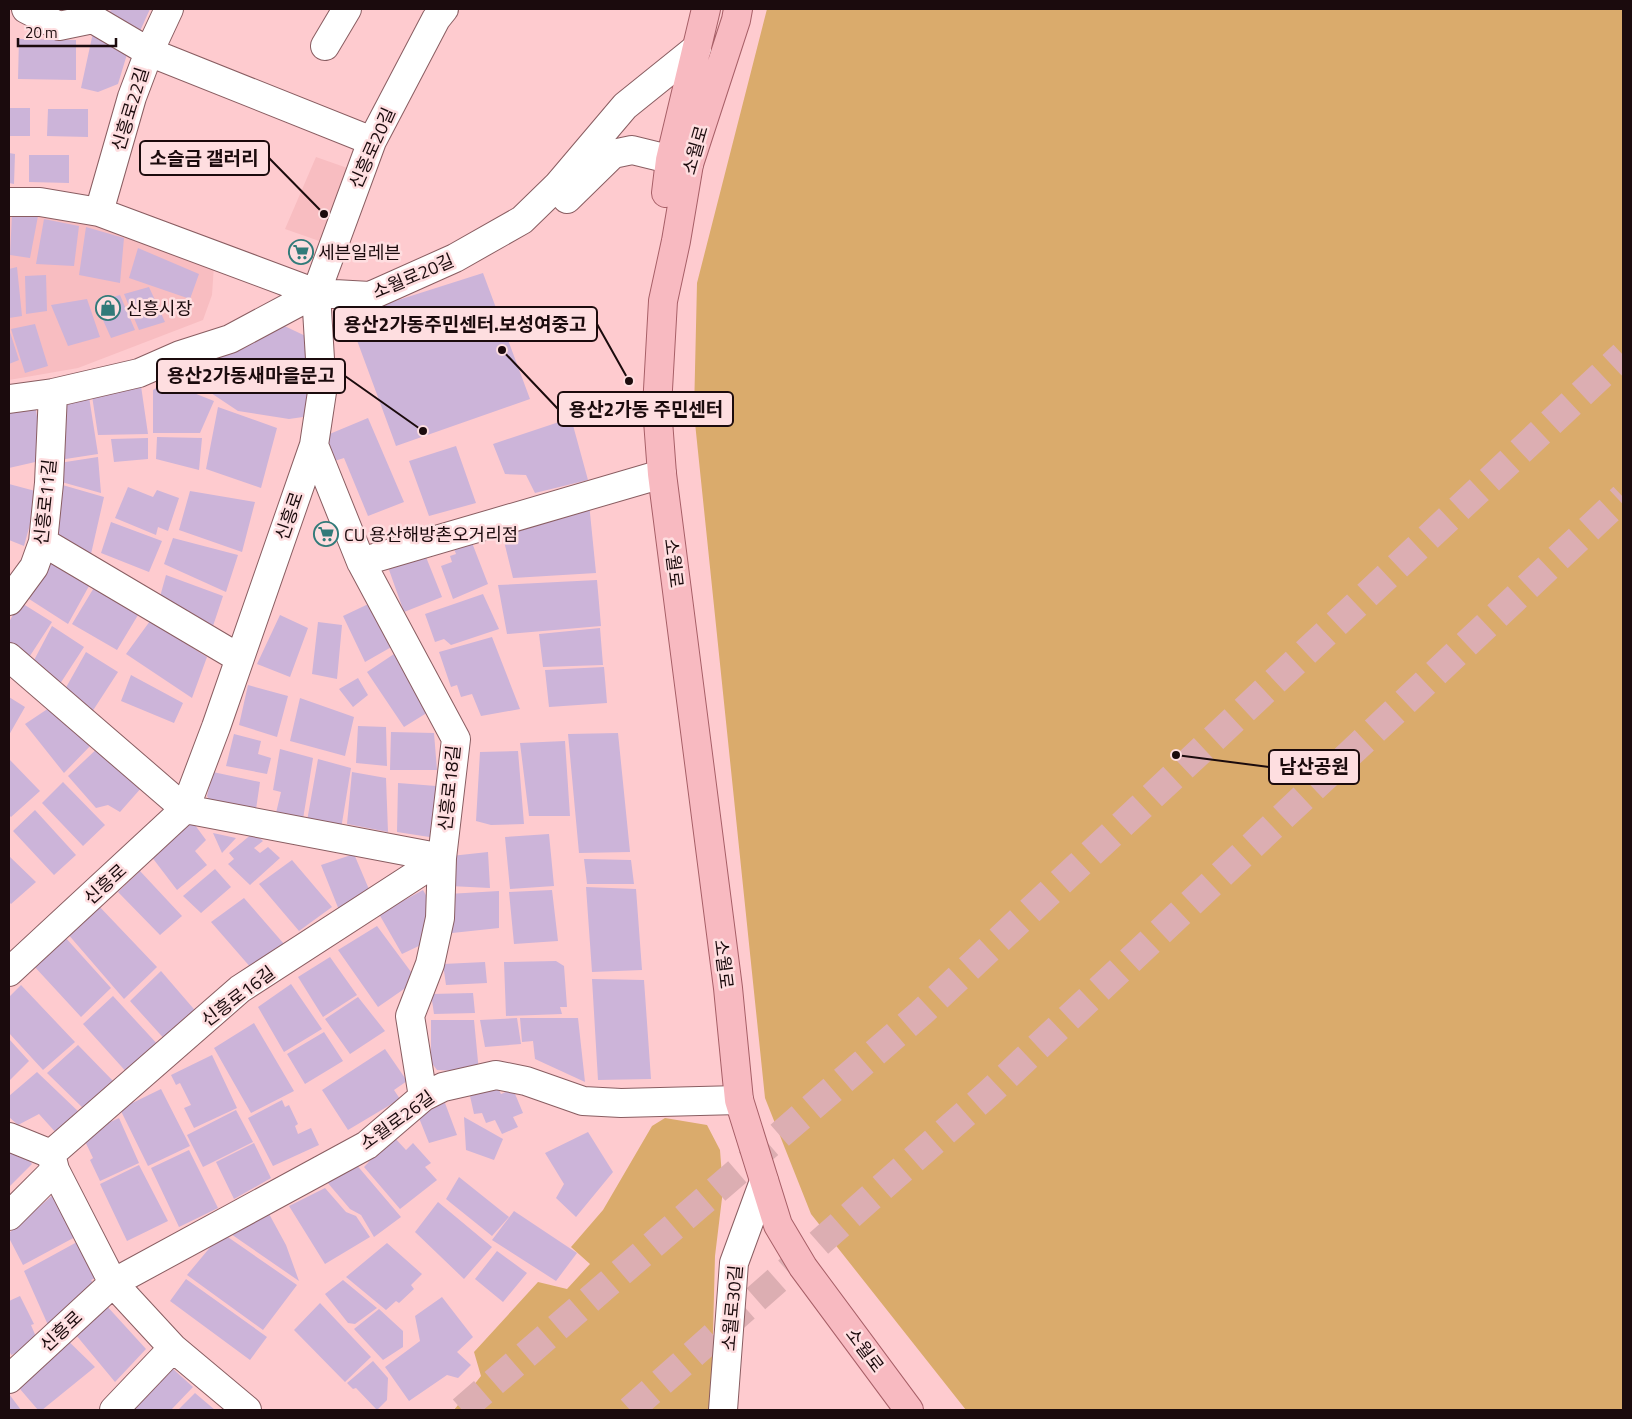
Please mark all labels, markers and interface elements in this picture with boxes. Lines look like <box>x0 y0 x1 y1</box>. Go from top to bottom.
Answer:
scale bar <box>18 15 115 47</box>
text: 20 m <box>25 21 58 44</box>
street label: 신흥로22길 <box>104 64 156 154</box>
street label: 신흥로20길 <box>342 103 402 193</box>
street label: 소월로 <box>675 122 715 178</box>
callout: 소슬금 갤러리 <box>140 141 269 175</box>
text: 소슬금 갤러리 <box>149 143 259 172</box>
supermarket icon: 세븐일레븐 <box>288 239 314 265</box>
place label: 세븐일레븐 <box>318 239 401 266</box>
street label: 소월로20길 <box>368 247 458 305</box>
shop icon: 신흥시장 <box>95 295 121 321</box>
place label: 신흥시장 <box>126 295 192 322</box>
callout: 용산2가동주민센터.보성여중고 <box>334 307 597 341</box>
text: 용산2가동주민센터.보성여중고 <box>344 309 586 338</box>
callout: 용산2가동새마을문고 <box>157 359 345 393</box>
text: 용산2가동새마을문고 <box>167 360 335 389</box>
callout: 용산2가동 주민센터 <box>558 392 733 426</box>
text: 용산2가동 주민센터 <box>569 394 723 423</box>
street label: 신흥로11길 <box>27 458 63 546</box>
street label: 신흥로 <box>268 488 310 544</box>
supermarket icon: CU 용산해방촌오거리점 <box>313 521 339 547</box>
place label: CU 용산해방촌오거리점 <box>344 521 518 548</box>
street label: 소월로 <box>658 537 690 589</box>
street label: 신흥로18길 <box>431 744 467 832</box>
callout: 남산공원 <box>1269 750 1359 784</box>
text: 남산공원 <box>1279 751 1349 780</box>
street label: 신흥로 <box>78 857 132 911</box>
street label: 소월로 <box>708 938 740 990</box>
street label: 신흥로16길 <box>195 959 281 1033</box>
street label: 소월로26길 <box>354 1084 440 1156</box>
street label: 소월로30길 <box>715 1264 749 1352</box>
street label: 신흥로 <box>34 1304 88 1358</box>
street label: 소월로 <box>839 1322 891 1378</box>

